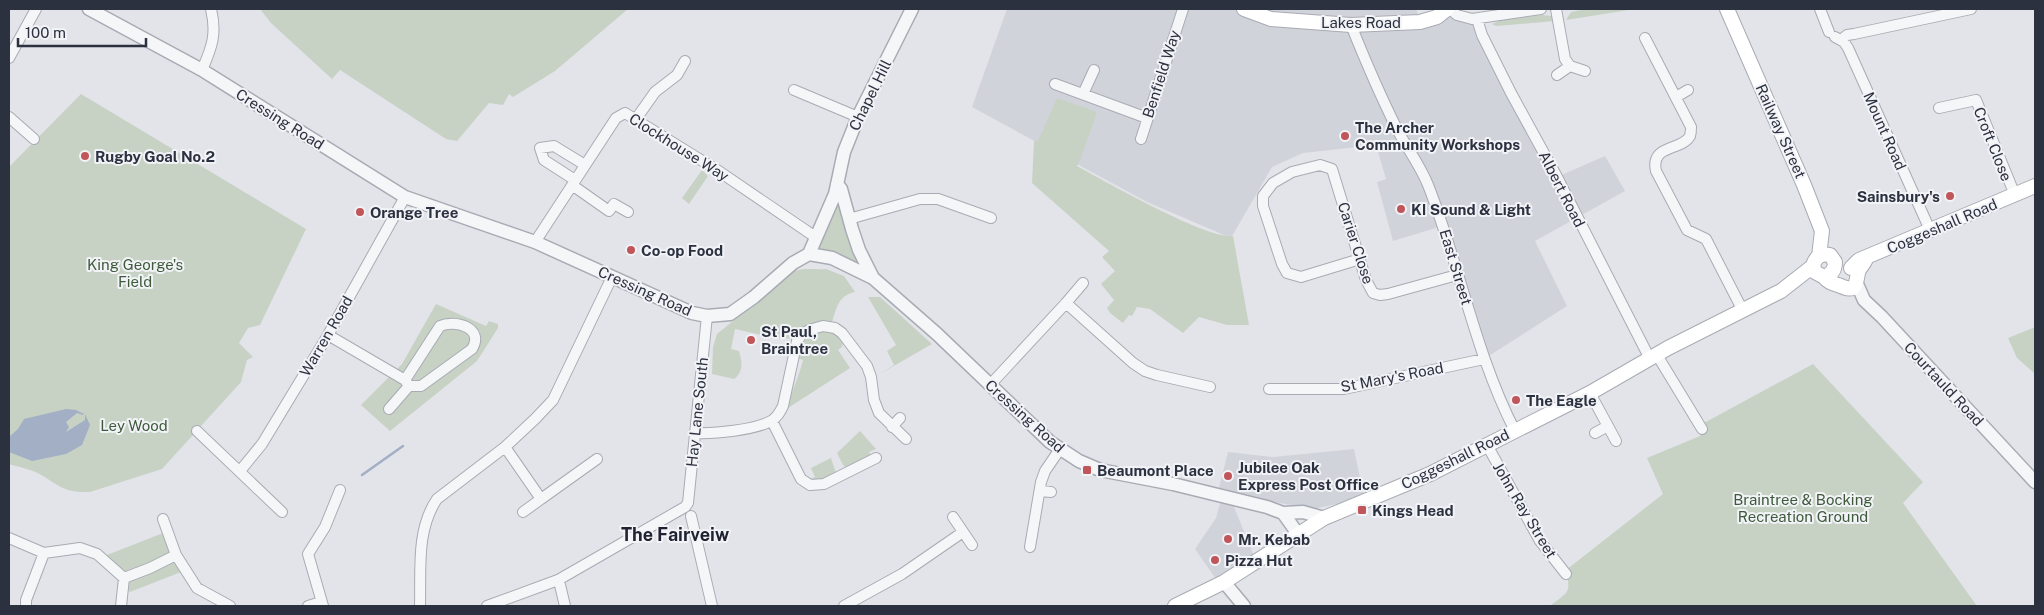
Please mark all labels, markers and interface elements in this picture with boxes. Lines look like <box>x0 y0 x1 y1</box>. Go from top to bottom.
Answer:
street label: Lakes Road <box>1321 14 1401 31</box>
scale bar <box>18 15 145 47</box>
text: 100 m <box>25 24 66 41</box>
street label: Benfield Way <box>1139 28 1183 120</box>
street label: Chapel Hill <box>845 57 895 133</box>
street label: Railway Street <box>1753 81 1809 181</box>
street label: Cressing Road <box>233 85 327 153</box>
street label: Mount Road <box>1860 89 1910 173</box>
street label: Croft Close <box>1970 105 2016 183</box>
street label: Clockhouse Way <box>626 110 732 184</box>
place label: The Archer Community Workshops <box>1355 119 1520 153</box>
marker: The Archer Community Workshops <box>1339 130 1351 142</box>
place label: Rugby Goal No.2 <box>95 148 215 165</box>
street label: Albert Road <box>1536 148 1588 230</box>
marker: Rugby Goal No.2 <box>79 150 91 162</box>
place label: Sainsbury's <box>1857 188 1940 205</box>
marker: Sainsbury's <box>1944 190 1956 202</box>
street label: Coggeshall Road <box>1884 195 2000 257</box>
street label: Carier Close <box>1335 200 1377 286</box>
place label: KI Sound & Light <box>1411 201 1531 218</box>
marker: KI Sound & Light <box>1395 203 1407 215</box>
place label: Orange Tree <box>370 204 458 221</box>
marker: Orange Tree <box>354 206 366 218</box>
street label: East Street <box>1436 227 1476 307</box>
place label: Co-op Food <box>641 242 723 259</box>
marker: Co-op Food <box>625 244 637 256</box>
park label: King George's Field <box>87 256 183 290</box>
street label: Cressing Road <box>596 263 694 319</box>
street label: Warren Road <box>296 293 356 379</box>
place label: St Paul, Braintree <box>761 323 828 357</box>
marker: St Paul, Braintree <box>745 334 757 346</box>
street label: Courtauld Road <box>1901 339 1987 429</box>
street label: Hay Lane South <box>683 356 711 468</box>
street label: St Mary's Road <box>1339 359 1445 395</box>
street label: Cressing Road <box>982 376 1068 456</box>
place label: The Eagle <box>1526 392 1597 409</box>
marker: The Eagle <box>1510 394 1522 406</box>
park label: Ley Wood <box>100 417 168 434</box>
street label: Coggeshall Road <box>1398 426 1512 492</box>
place label: Jubilee Oak Express Post Office <box>1238 459 1379 493</box>
street label: John Ray Street <box>1490 459 1560 561</box>
place label: Beaumont Place <box>1097 462 1214 479</box>
marker: Beaumont Place <box>1081 464 1093 476</box>
marker: Jubilee Oak Express Post Office <box>1222 470 1234 482</box>
park label: Braintree & Bocking Recreation Ground <box>1733 491 1873 525</box>
place label: Kings Head <box>1372 502 1454 519</box>
marker: Kings Head <box>1356 504 1368 516</box>
district label: The Fairveiw <box>621 524 729 545</box>
place label: Mr. Kebab <box>1238 531 1310 548</box>
marker: Mr. Kebab <box>1222 533 1234 545</box>
place label: Pizza Hut <box>1225 552 1293 569</box>
marker: Pizza Hut <box>1209 554 1221 566</box>

